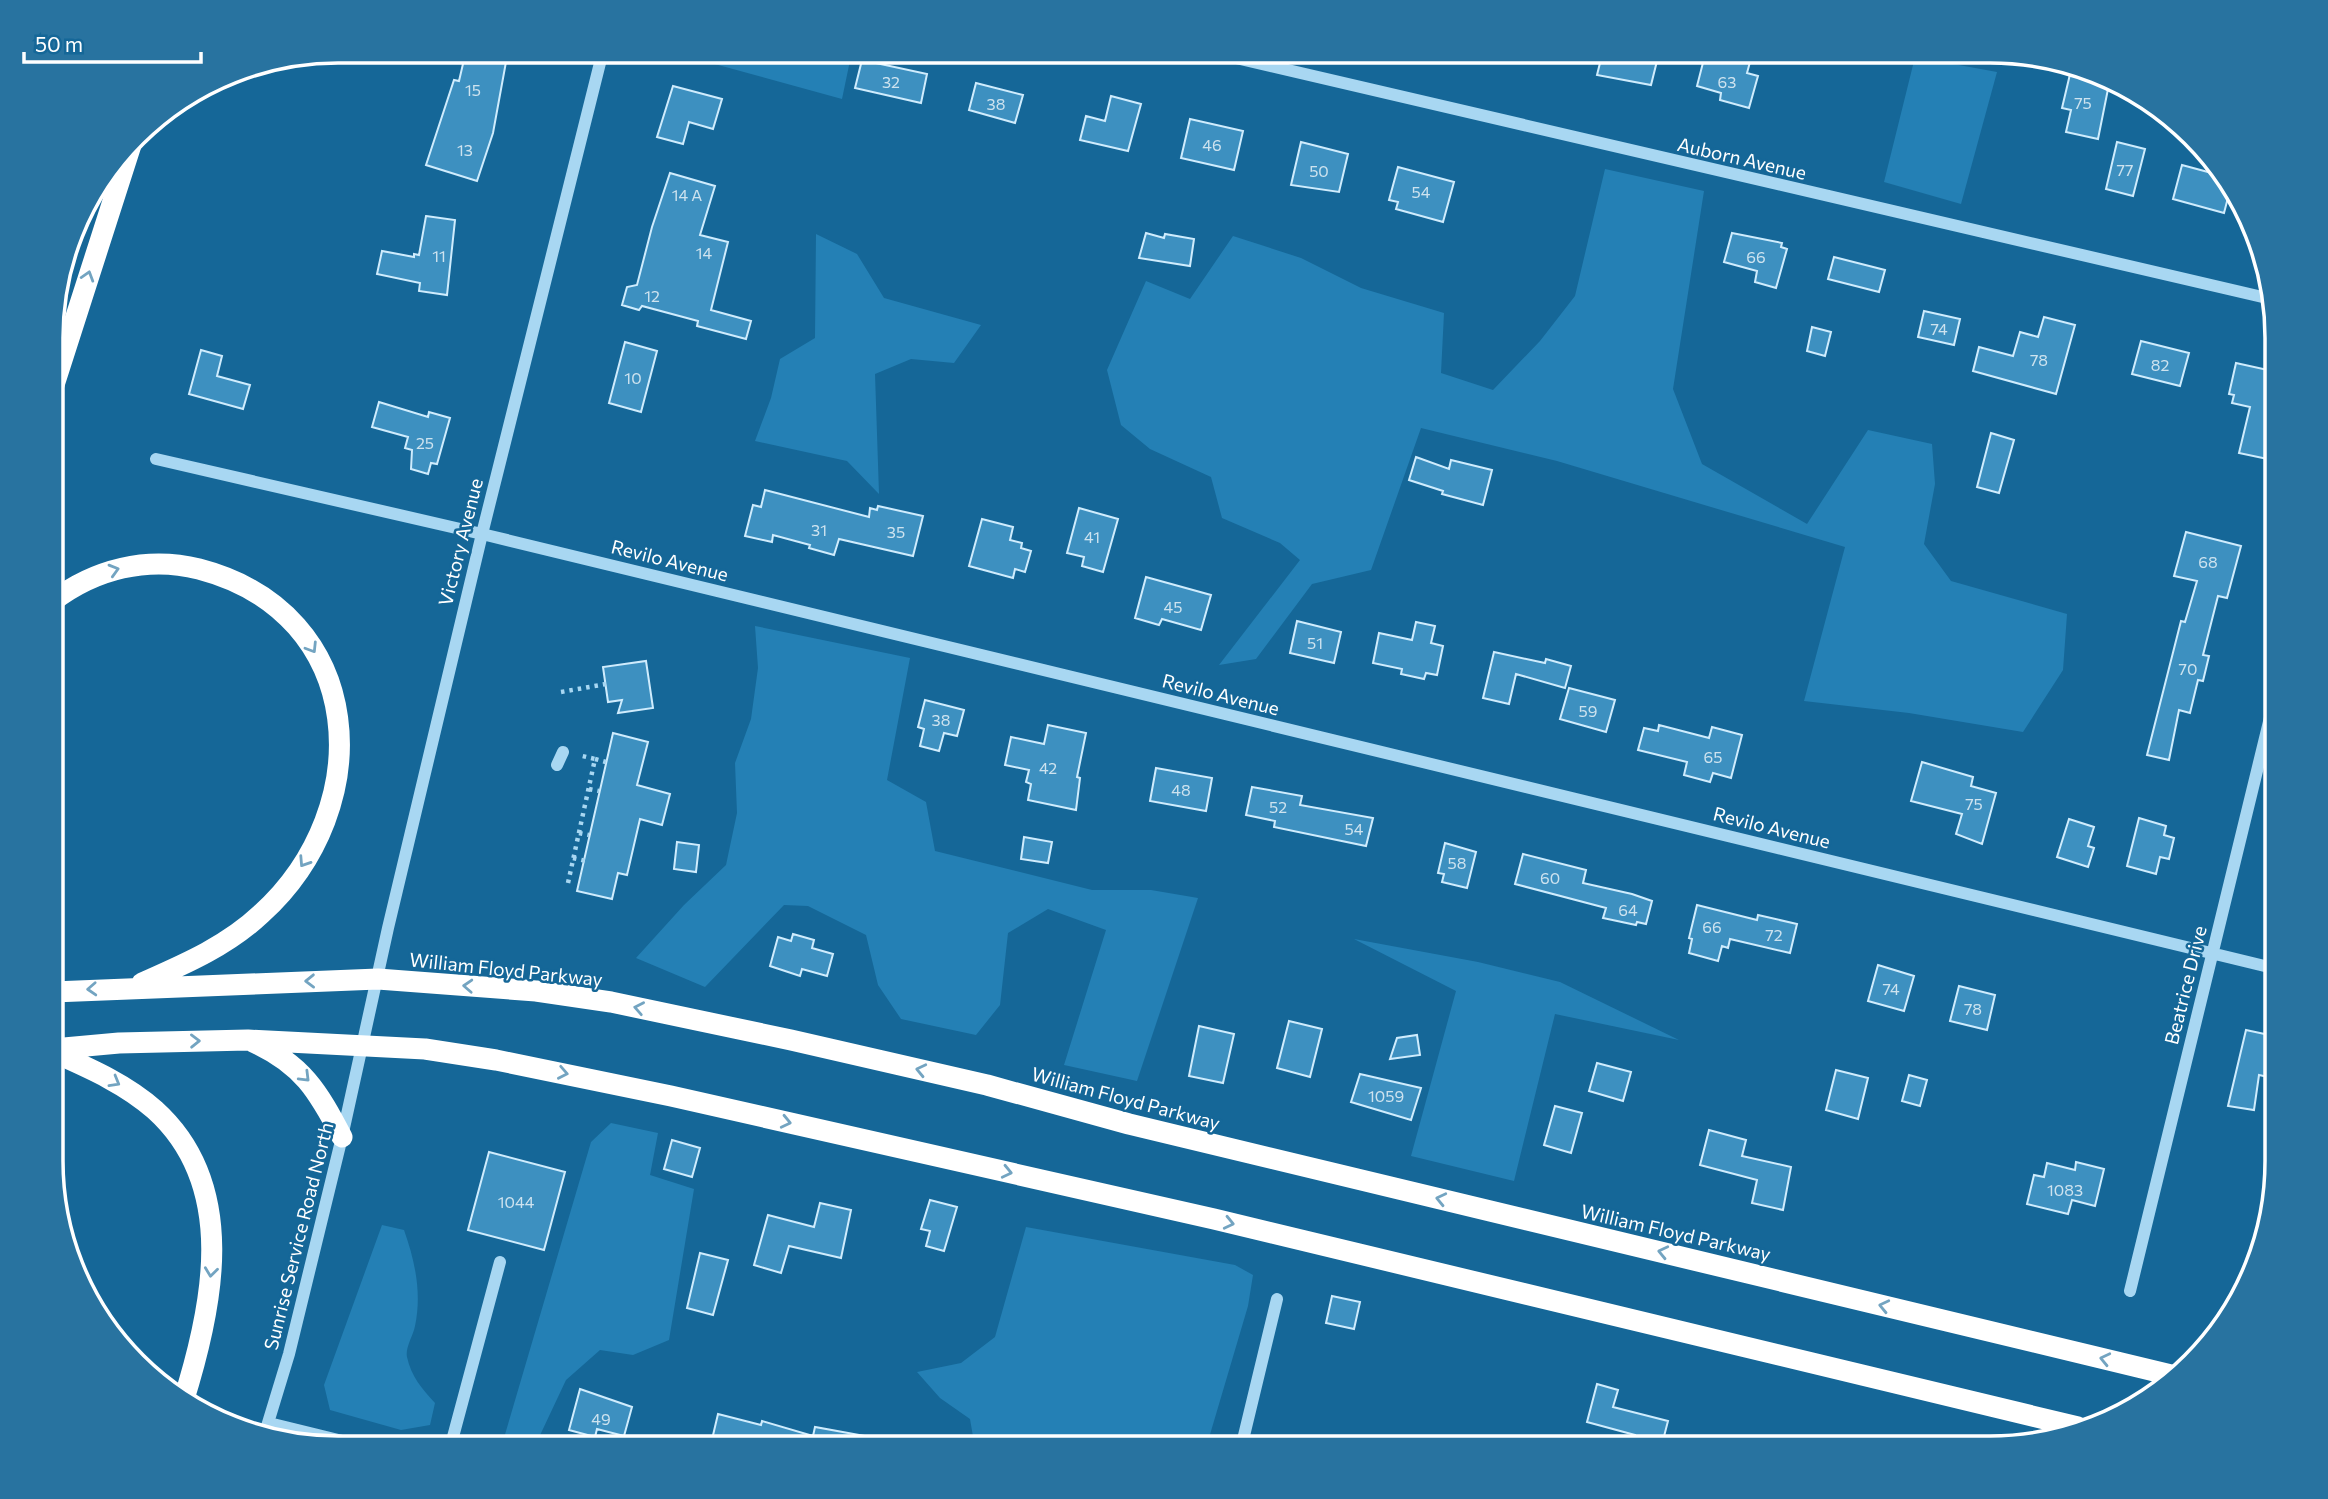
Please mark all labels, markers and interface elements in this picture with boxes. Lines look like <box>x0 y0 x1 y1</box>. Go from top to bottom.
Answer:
scale bar <box>24 21 201 65</box>
text: 50 m <box>35 31 83 56</box>
house number: 32 <box>882 72 900 91</box>
house number: 63 <box>1718 72 1736 91</box>
house number: 15 <box>465 80 481 99</box>
house number: 75 <box>2074 93 2092 112</box>
house number: 38 <box>987 94 1005 113</box>
street label: Auborn Avenue <box>1675 132 1809 184</box>
house number: 46 <box>1202 135 1222 154</box>
house number: 13 <box>457 140 473 159</box>
house number: 77 <box>2117 160 2133 179</box>
house number: 50 <box>1309 161 1329 180</box>
house number: 54 <box>1412 182 1431 201</box>
house number: 14 A <box>672 185 702 204</box>
house number: 14 <box>696 243 713 262</box>
house number: 11 <box>432 246 446 265</box>
house number: 66 <box>1746 247 1766 266</box>
one-way arrow <box>80 271 95 283</box>
house number: 12 <box>644 286 660 305</box>
house number: 74 <box>1930 319 1948 338</box>
house number: 78 <box>2030 350 2048 369</box>
house number: 82 <box>2151 355 2169 374</box>
house number: 10 <box>624 368 642 387</box>
house number: 25 <box>416 433 434 452</box>
street label: Victory Avenue <box>433 476 487 608</box>
house number: 31 <box>811 520 827 539</box>
house number: 35 <box>887 522 905 541</box>
house number: 41 <box>1084 527 1100 546</box>
street label: Revilo Avenue <box>609 534 731 586</box>
house number: 68 <box>2198 552 2218 571</box>
one-way arrow <box>107 564 119 579</box>
house number: 45 <box>1164 597 1182 616</box>
house number: 51 <box>1307 633 1323 652</box>
one-way arrow <box>303 640 316 653</box>
house number: 70 <box>2179 659 2197 678</box>
street label: Revilo Avenue <box>1160 668 1282 720</box>
house number: 59 <box>1579 701 1597 720</box>
house number: 38 <box>932 710 950 729</box>
house number: 65 <box>1704 747 1722 766</box>
house number: 42 <box>1039 758 1057 777</box>
house number: 48 <box>1171 780 1191 799</box>
house number: 75 <box>1965 794 1983 813</box>
house number: 52 <box>1269 797 1287 816</box>
street label: Revilo Avenue <box>1711 801 1833 853</box>
house number: 54 <box>1345 819 1364 838</box>
house number: 58 <box>1448 853 1466 872</box>
one-way arrow <box>300 854 313 867</box>
house number: 60 <box>1540 868 1560 887</box>
house number: 64 <box>1618 900 1638 919</box>
house number: 66 <box>1702 917 1722 936</box>
street label: Beatrice Drive <box>2159 923 2211 1047</box>
house number: 72 <box>1765 925 1783 944</box>
street label: William Floyd Parkway <box>408 947 604 991</box>
one-way arrow <box>304 973 314 989</box>
one-way arrow <box>462 978 473 993</box>
house number: 74 <box>1882 979 1900 998</box>
one-way arrow <box>86 982 97 997</box>
house number: 78 <box>1964 999 1982 1018</box>
one-way arrow <box>633 1001 645 1016</box>
one-way arrow <box>190 1033 200 1049</box>
street label: William Floyd Parkway <box>1029 1062 1223 1134</box>
one-way arrow <box>915 1064 927 1078</box>
one-way arrow <box>557 1065 569 1080</box>
one-way arrow <box>296 1068 309 1081</box>
one-way arrow <box>107 1074 120 1087</box>
house number: 1059 <box>1368 1086 1404 1105</box>
one-way arrow <box>779 1114 791 1128</box>
street label: Sunrise Service Road North <box>259 1120 337 1352</box>
one-way arrow <box>1001 1164 1013 1179</box>
house number: 1083 <box>2047 1180 2083 1199</box>
house number: 1044 <box>498 1192 535 1211</box>
one-way arrow <box>1436 1193 1448 1207</box>
street label: William Floyd Parkway <box>1579 1199 1773 1265</box>
one-way arrow <box>1223 1215 1235 1229</box>
one-way arrow <box>1657 1246 1669 1261</box>
one-way arrow <box>204 1266 219 1277</box>
one-way arrow <box>1878 1299 1890 1314</box>
one-way arrow <box>2099 1352 2111 1367</box>
house number: 49 <box>591 1409 611 1428</box>

